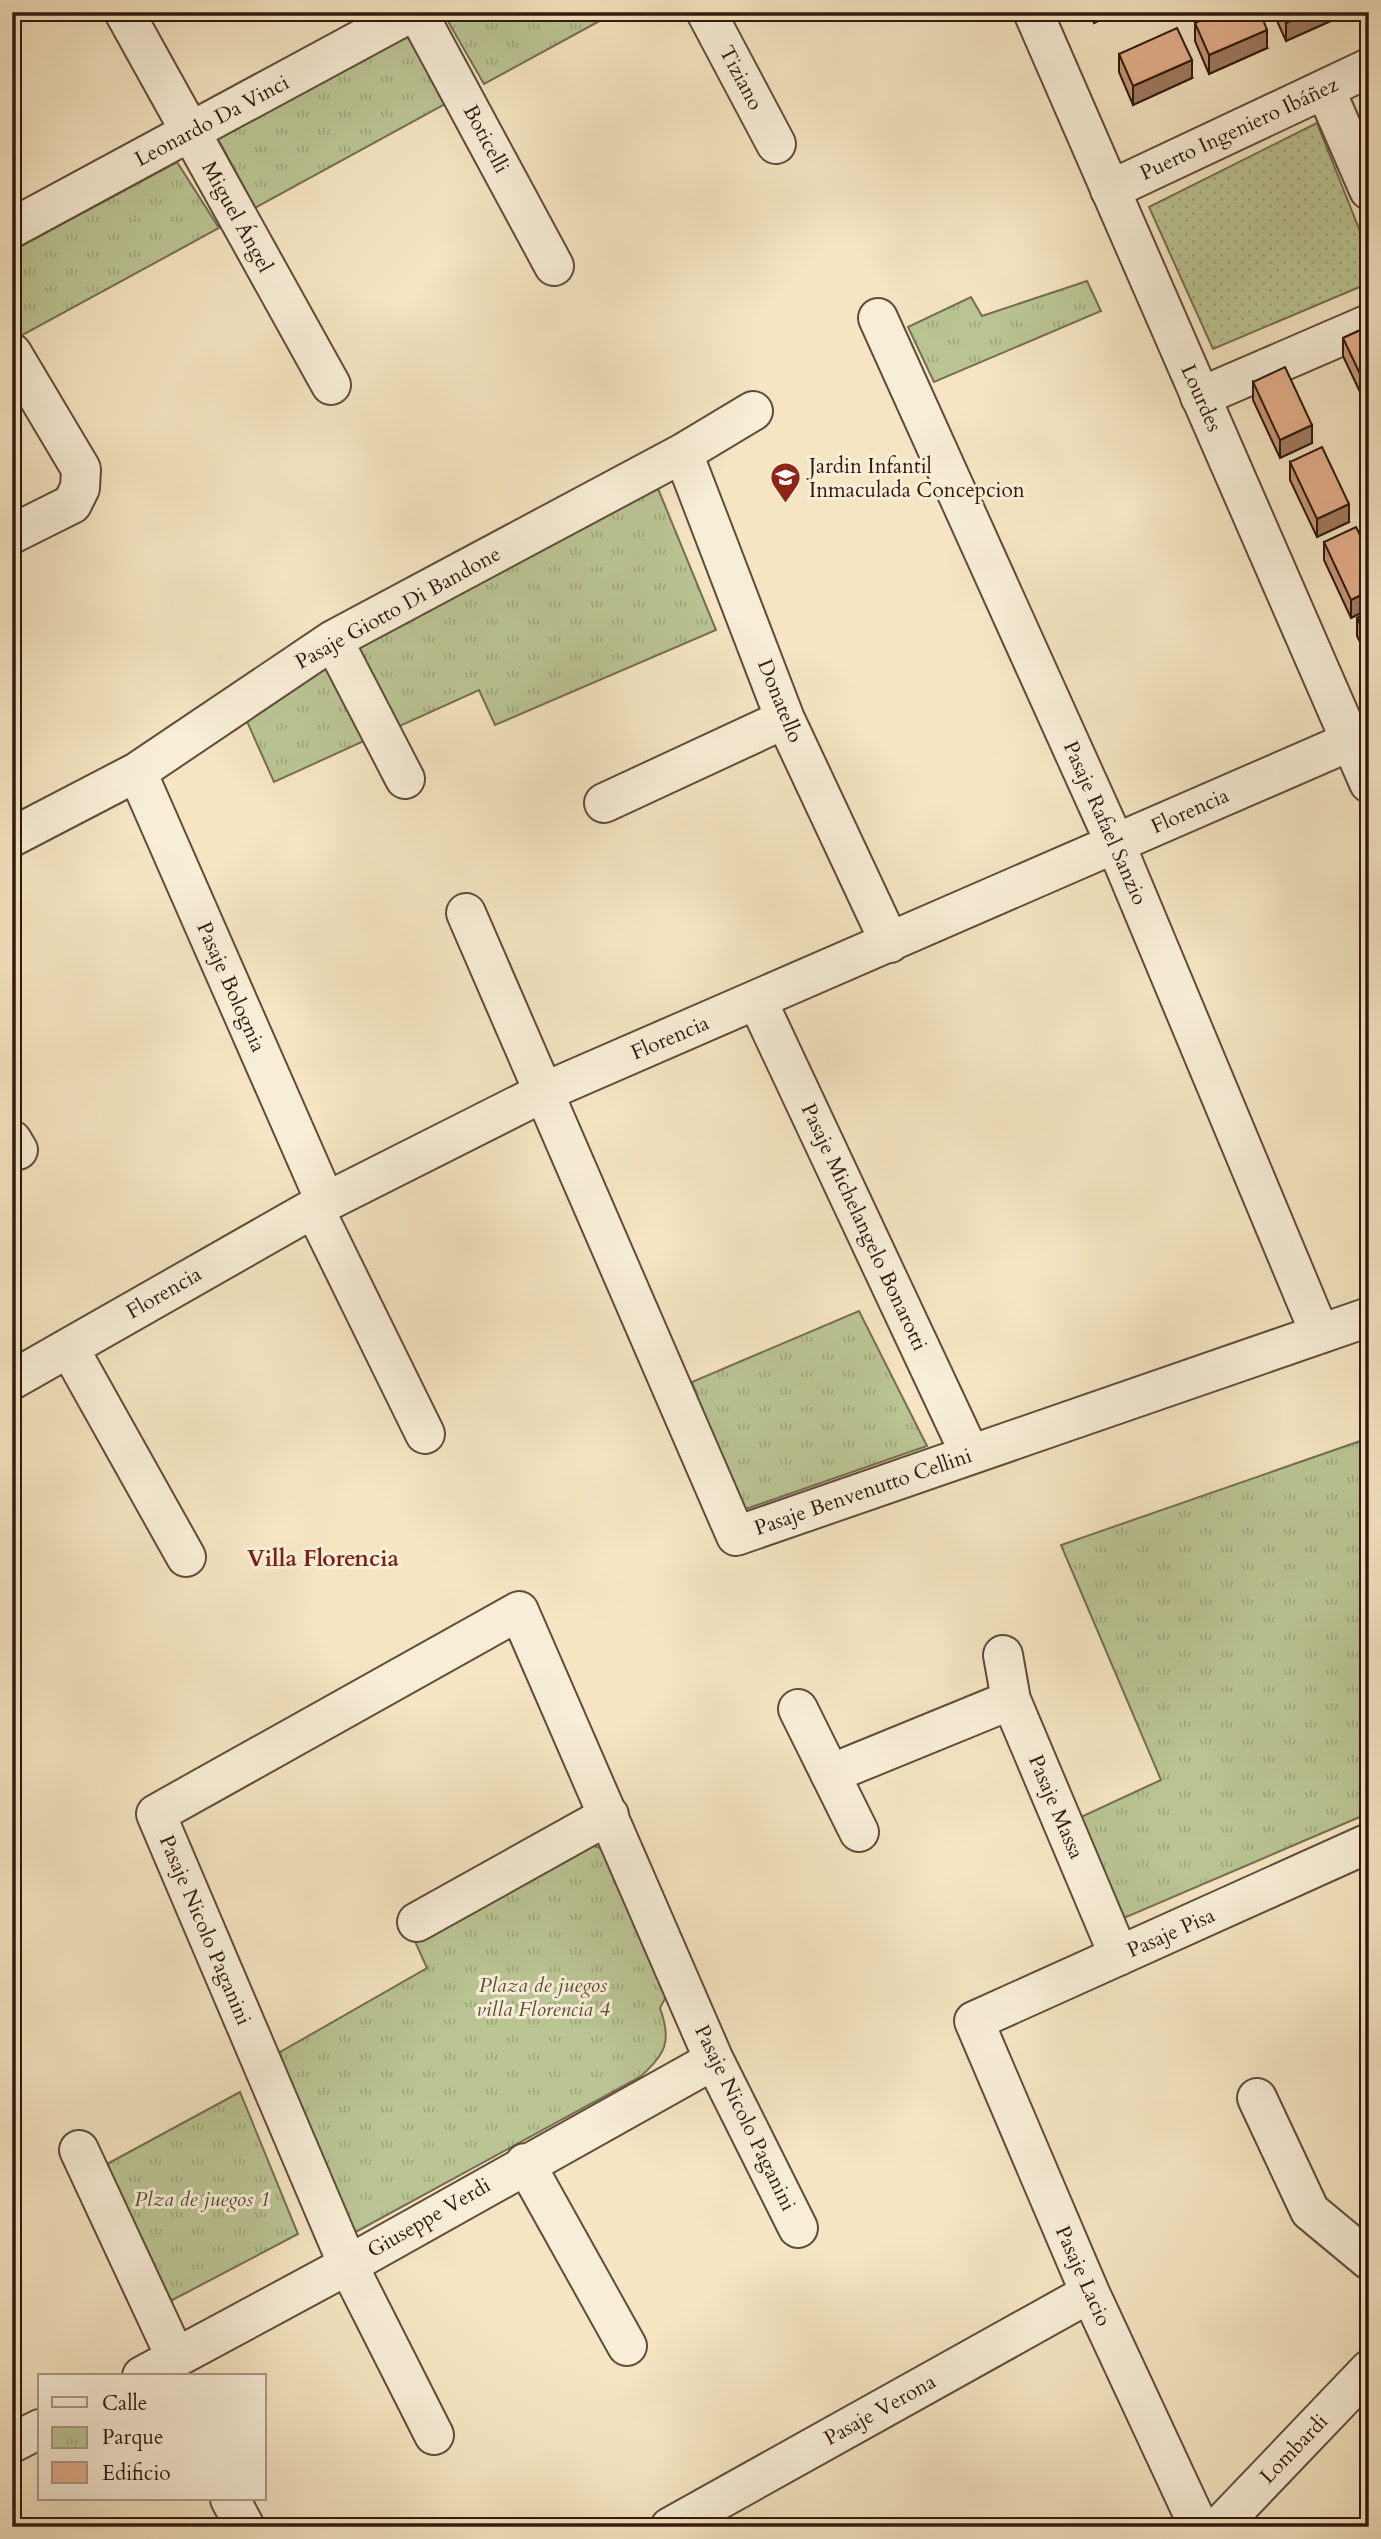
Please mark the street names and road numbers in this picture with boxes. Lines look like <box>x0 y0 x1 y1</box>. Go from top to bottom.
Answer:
street label: Tiziano <box>712 41 770 115</box>
street label: Leonardo Da Vinci <box>130 68 294 174</box>
street label: Puerto Ingeniero Ibáñez <box>1135 70 1343 188</box>
street label: Boticelli <box>456 100 516 178</box>
street label: Miguel Ángel <box>194 156 280 278</box>
street label: Lourdes <box>1173 360 1229 436</box>
street label: Pasaje Giotto Di Bandone <box>290 539 506 677</box>
street label: Donatello <box>750 655 810 747</box>
street label: Pasaje Rafael Sanzio <box>1056 736 1154 910</box>
street label: Florencia <box>1146 781 1234 841</box>
street label: Pasaje Bolognia <box>189 917 273 1057</box>
street label: Florencia <box>626 1009 714 1067</box>
street label: Pasaje Michelangelo Bonarotti <box>794 1099 934 1355</box>
street label: Florencia <box>121 1260 207 1326</box>
street label: Pasaje Benvenutto Cellini <box>750 1441 976 1543</box>
street label: Pasaje Massa <box>1021 1750 1091 1864</box>
street label: Pasaje Nicolo Paganini <box>152 1831 258 2030</box>
street label: Pasaje Pisa <box>1123 1901 1219 1965</box>
street label: Pasaje Nicolo Paganini <box>687 2020 803 2216</box>
street label: Giuseppe Verdi <box>362 2171 496 2265</box>
street label: Pasaje Lacio <box>1048 2221 1118 2331</box>
street label: Pasaje Verona <box>819 2367 941 2453</box>
street label: Lombardi <box>1253 2408 1335 2490</box>

